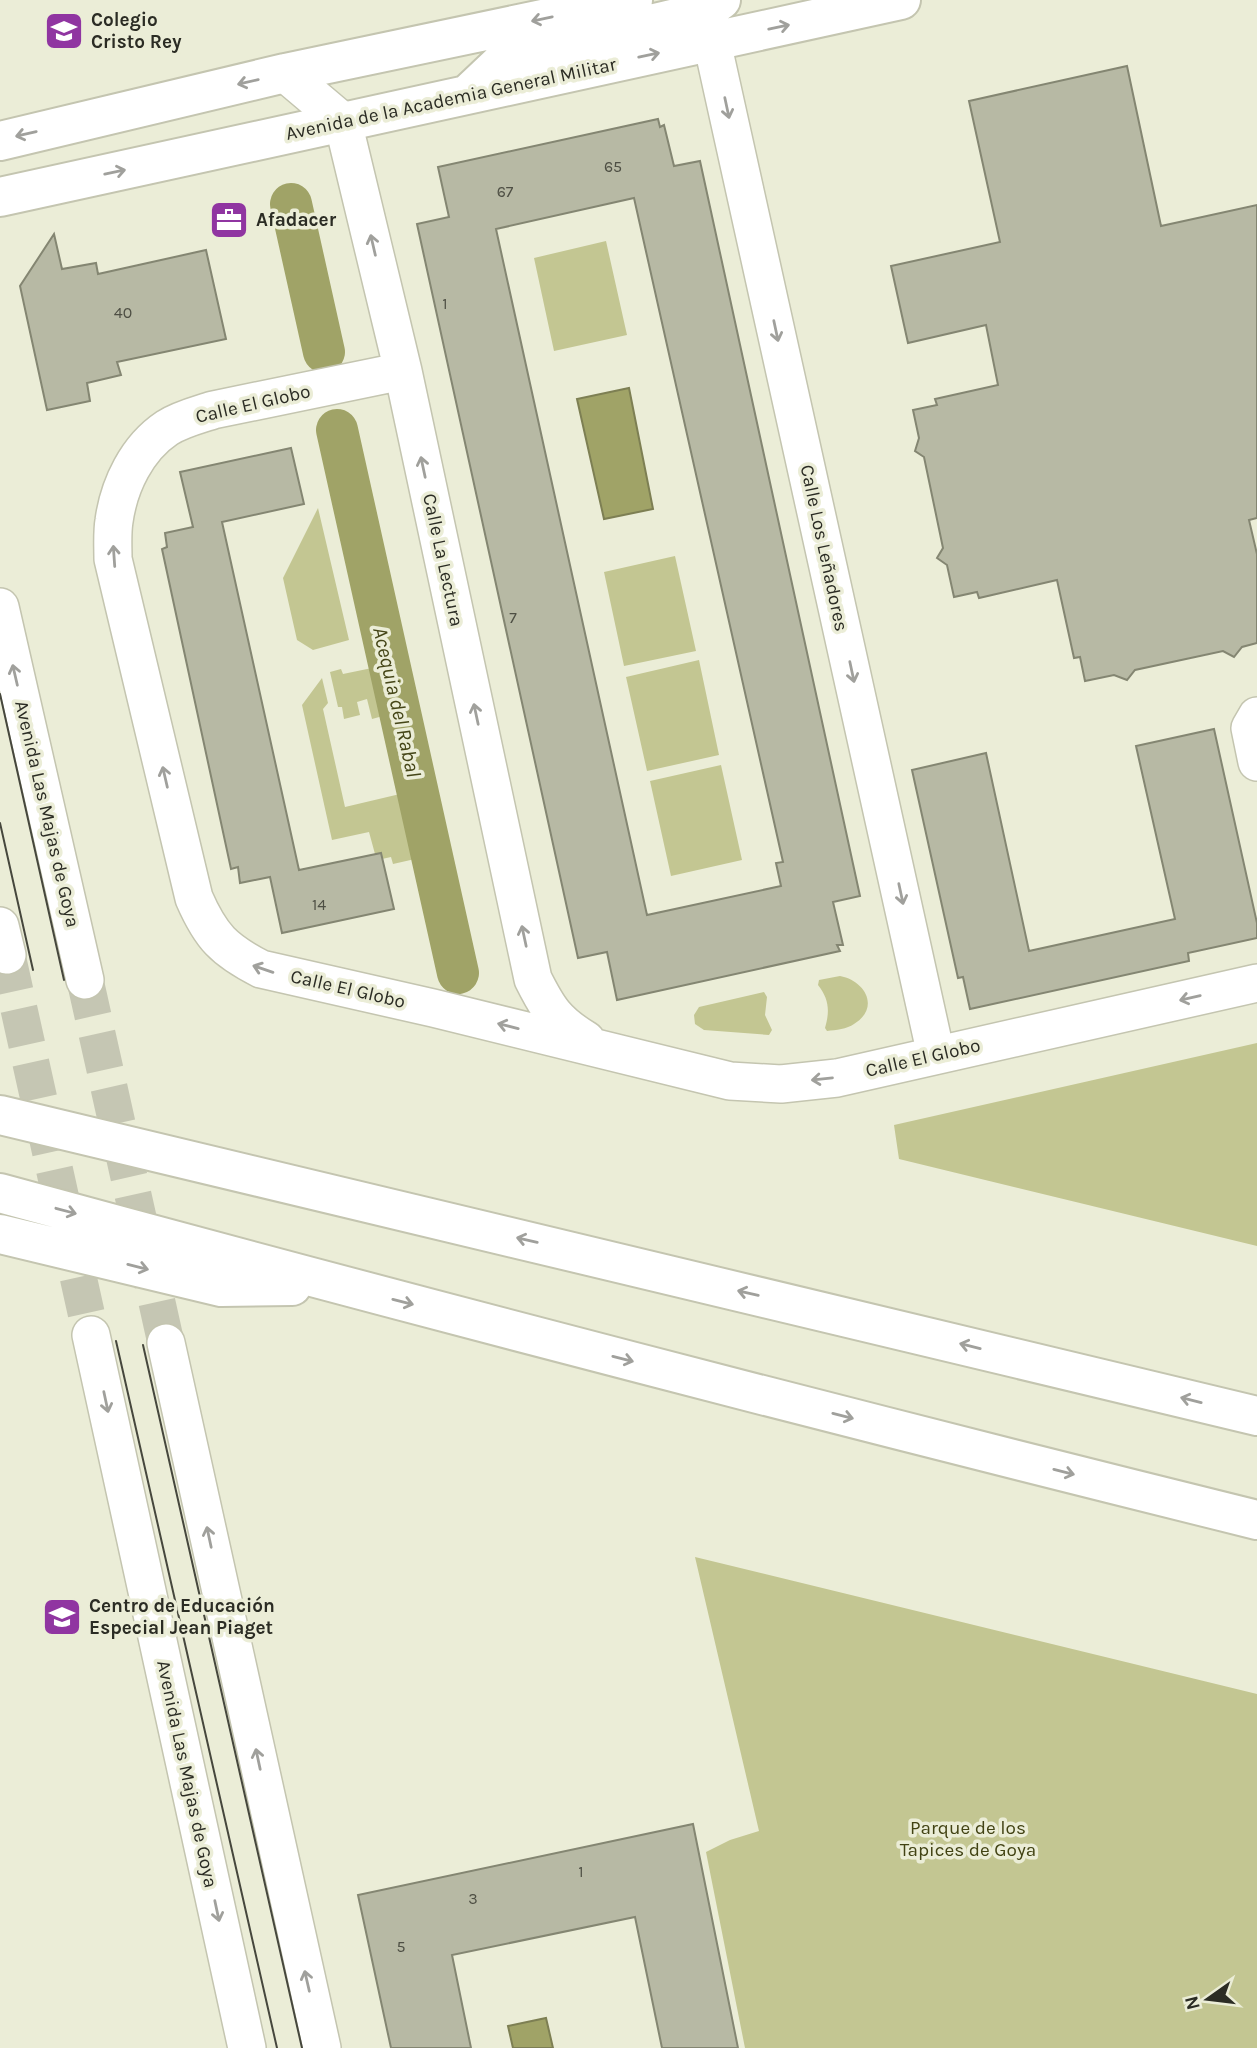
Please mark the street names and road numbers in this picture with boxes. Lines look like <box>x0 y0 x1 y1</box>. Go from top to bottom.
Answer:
street label: Avenida de la Academia General Militar <box>284 53 618 145</box>
street label: Calle El Globo <box>193 380 313 428</box>
street label: Calle Los Leñadores <box>796 463 852 633</box>
street label: Calle La Lectura <box>418 492 468 628</box>
street label: Avenida Las Majas de Goya <box>10 699 84 929</box>
street label: Calle El Globo <box>288 965 408 1013</box>
street label: Calle El Globo <box>863 1034 983 1082</box>
street label: Avenida Las Majas de Goya <box>152 1658 222 1890</box>

